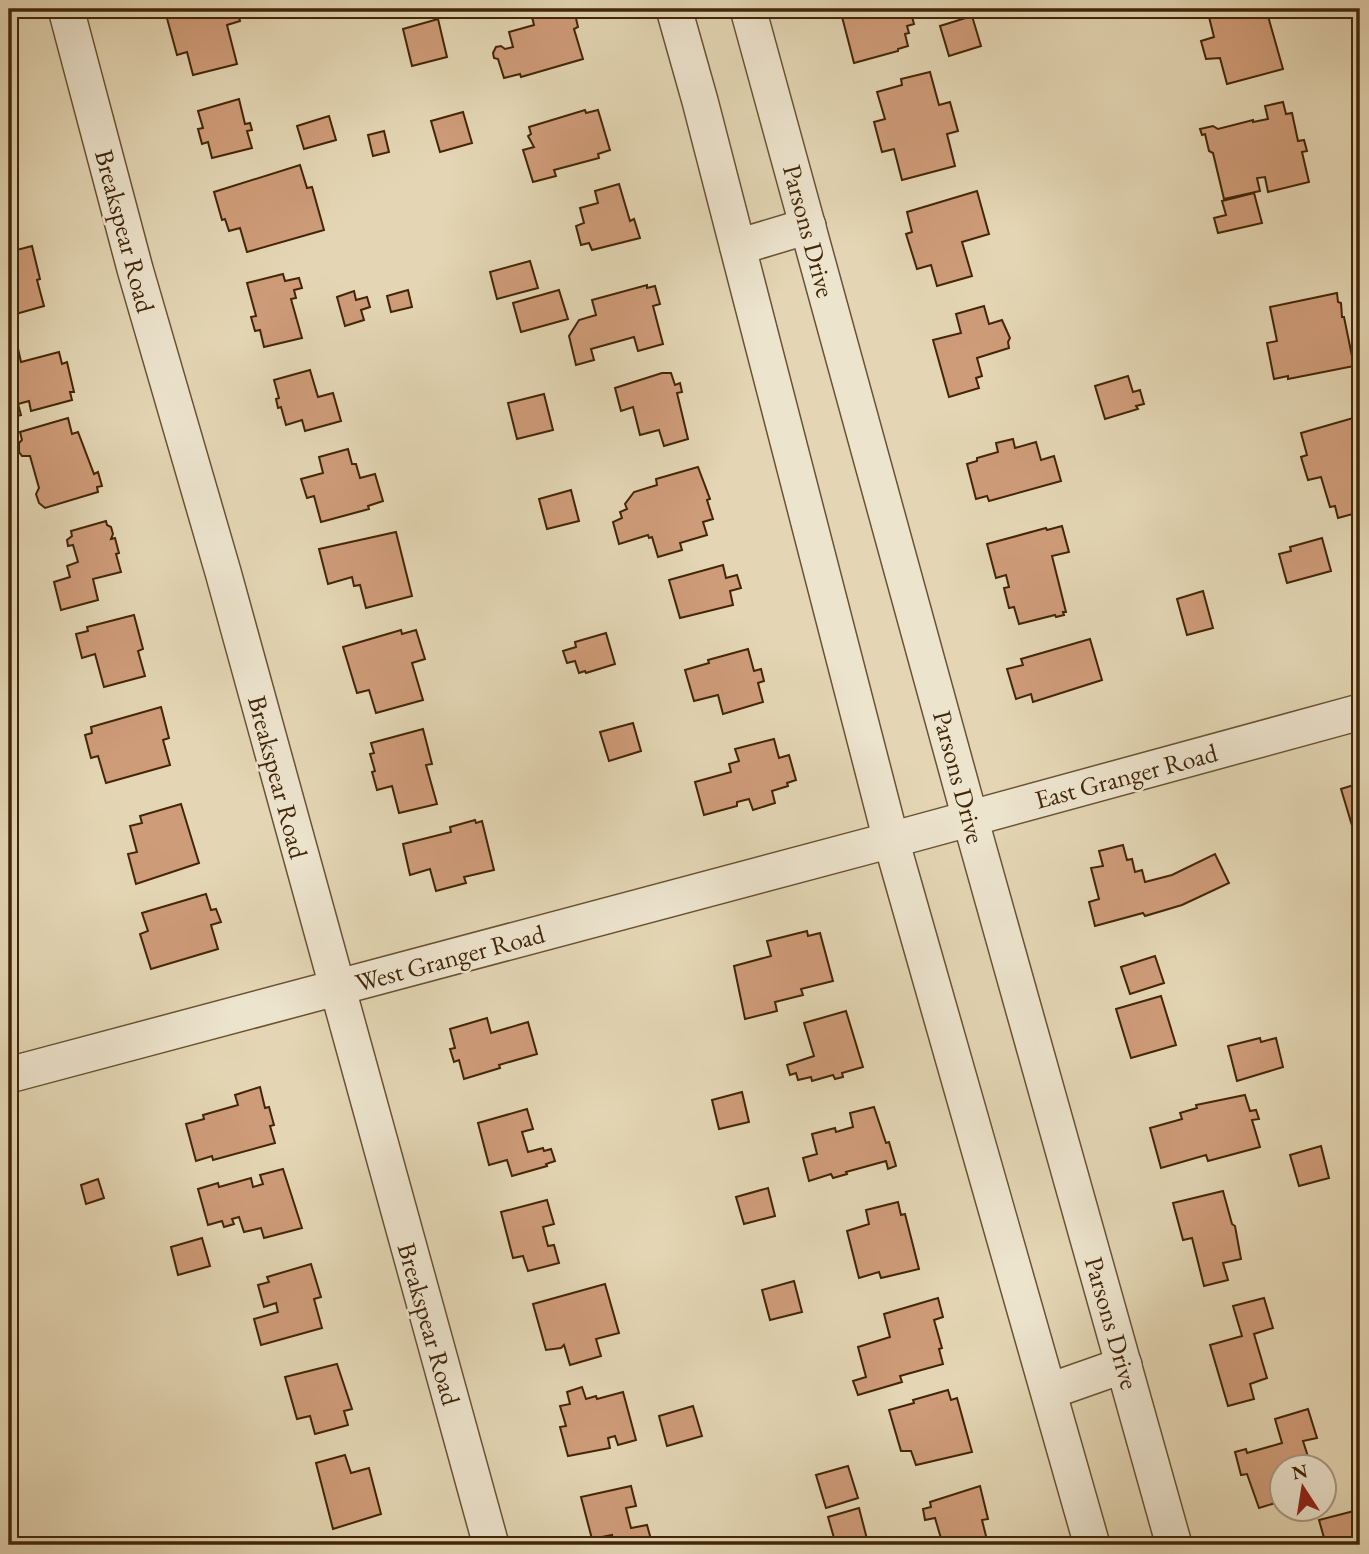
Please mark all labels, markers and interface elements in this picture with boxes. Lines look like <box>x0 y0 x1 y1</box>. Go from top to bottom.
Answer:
street label: Breakspear Road <box>87 146 163 317</box>
street label: Parsons Drive <box>775 161 843 301</box>
street label: Breakspear Road <box>240 692 316 863</box>
street label: Parsons Drive <box>925 707 993 847</box>
street label: East Granger Road <box>1031 735 1222 817</box>
street label: West Granger Road <box>352 916 549 1000</box>
street label: Breakspear Road <box>390 1239 469 1410</box>
street label: Parsons Drive <box>1077 1253 1147 1393</box>
north arrow <box>1268 1452 1338 1522</box>
text: N <box>1289 1458 1310 1486</box>

